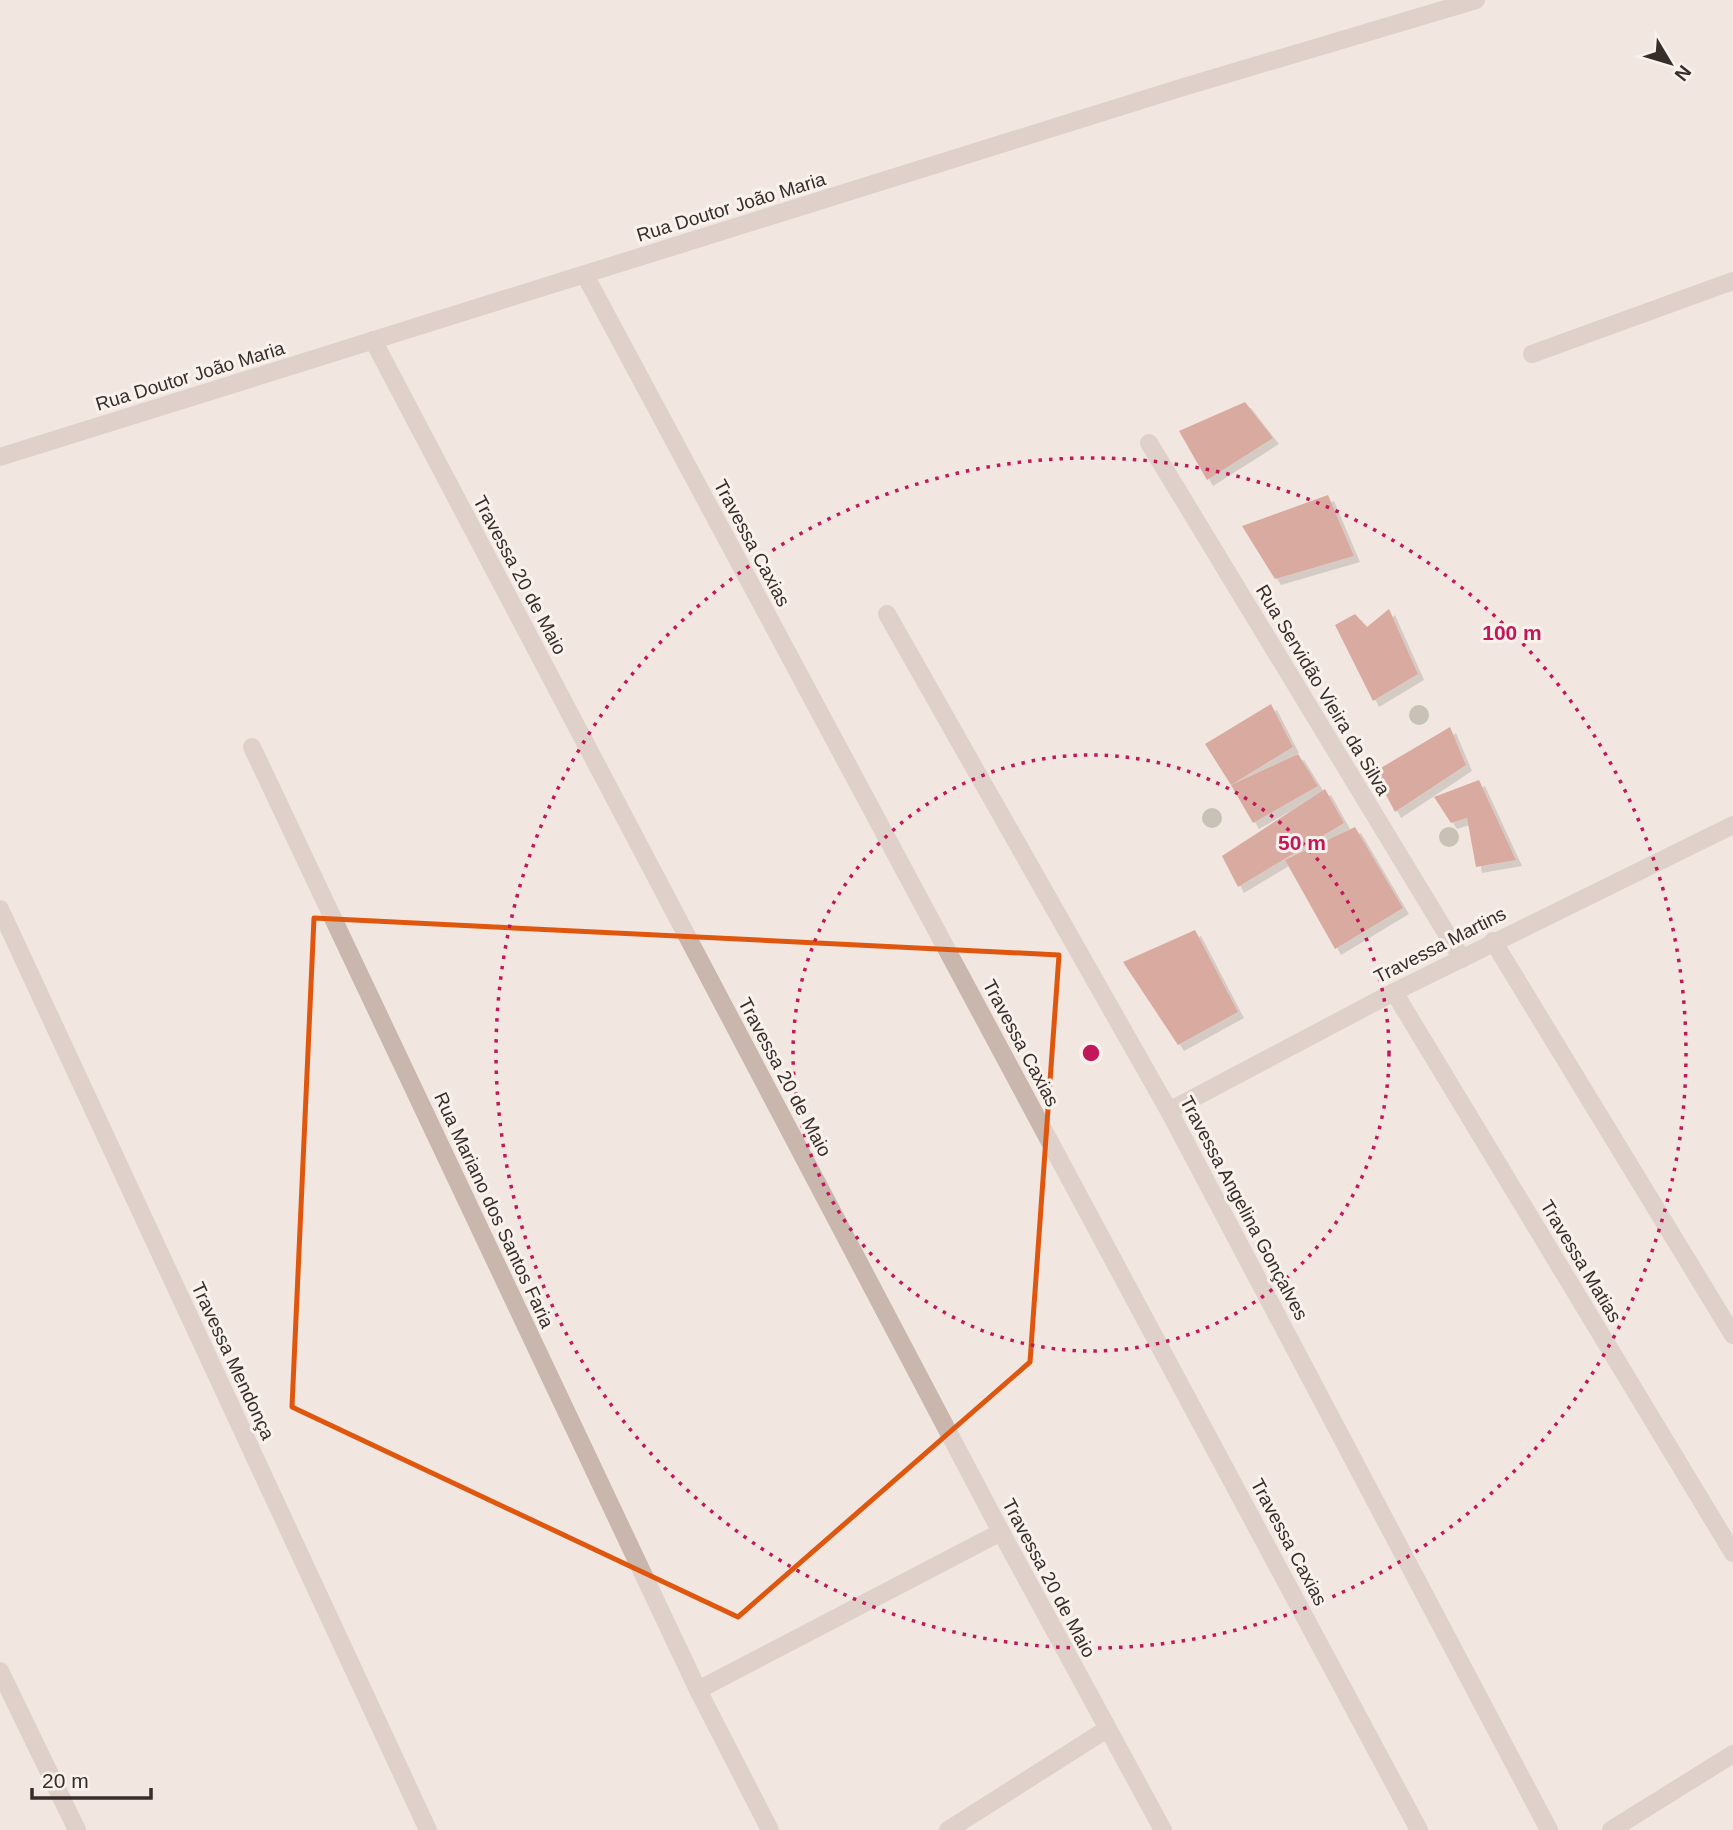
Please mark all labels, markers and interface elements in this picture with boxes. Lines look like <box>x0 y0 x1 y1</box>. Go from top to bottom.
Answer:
north arrow <box>1635 28 1705 98</box>
text: N <box>1671 61 1696 85</box>
street label: Rua Doutor João Maria <box>634 168 828 246</box>
street label: Rua Doutor João Maria <box>93 337 287 415</box>
street label: Travessa Caxias <box>710 476 794 610</box>
street label: Travessa 20 de Maio <box>469 492 571 658</box>
street label: Rua Servidão Vieira da Silva <box>1252 581 1394 799</box>
text: 100 m <box>1482 621 1542 644</box>
text: 50 m <box>1278 831 1326 854</box>
street label: Travessa Martins <box>1371 903 1509 987</box>
street label: Travessa Caxias <box>979 976 1063 1110</box>
street label: Travessa 20 de Maio <box>734 994 836 1160</box>
centre of rings <box>1079 1041 1103 1065</box>
street label: Rua Mariano dos Santos Faria <box>430 1089 558 1332</box>
street label: Travessa Angelina Gonçalves <box>1176 1092 1312 1324</box>
street label: Travessa Matias <box>1536 1196 1626 1326</box>
street label: Travessa Mendonça <box>187 1279 279 1444</box>
street label: Travessa Caxias <box>1247 1475 1331 1609</box>
street label: Travessa 20 de Maio <box>998 1495 1100 1661</box>
scale bar <box>32 1756 150 1800</box>
text: 20 m <box>42 1769 89 1792</box>

